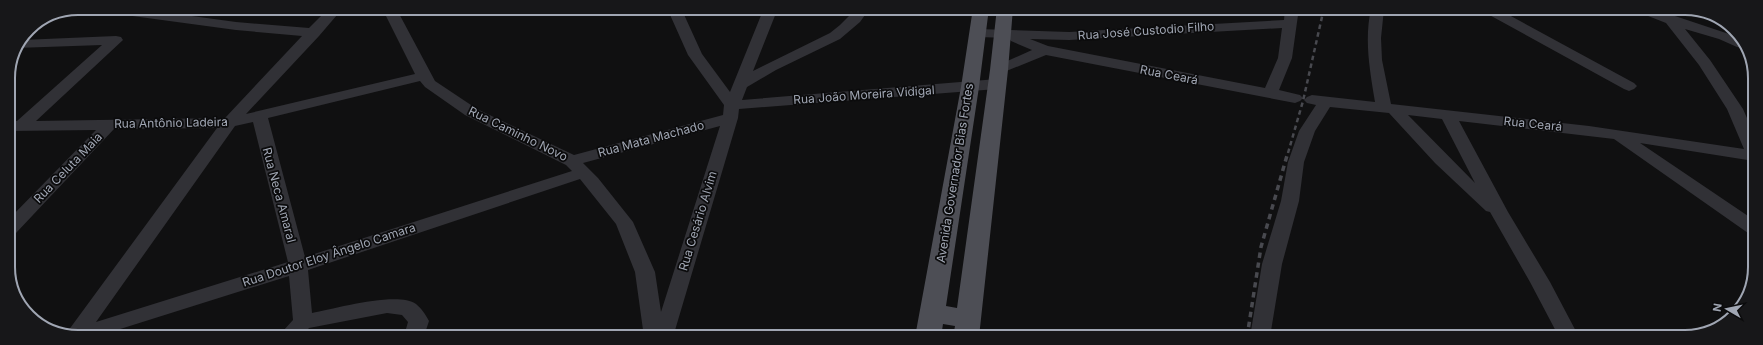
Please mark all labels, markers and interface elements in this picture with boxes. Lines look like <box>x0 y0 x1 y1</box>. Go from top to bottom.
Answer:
street label: Rua José Custodio Filho <box>1077 18 1215 43</box>
street label: Rua Ceará <box>1139 62 1199 87</box>
street label: Rua João Moreira Vidigal <box>793 82 935 107</box>
street label: Avenida Governador Bias Fortes <box>933 82 976 264</box>
street label: Rua Caminho Novo <box>466 103 570 164</box>
street label: Rua Ceará <box>1503 113 1563 134</box>
street label: Rua Antônio Ladeira <box>114 114 228 131</box>
street label: Rua Mata Machado <box>596 117 706 160</box>
street label: Rua Celuta Maia <box>30 129 105 206</box>
street label: Rua Neca Amaral <box>260 146 299 244</box>
street label: Rua Cesário Alvim <box>675 169 720 272</box>
street label: Rua Doutor Eloy Ângelo Camara <box>240 219 417 290</box>
north arrow <box>1707 289 1747 329</box>
text: N <box>1710 302 1725 313</box>

